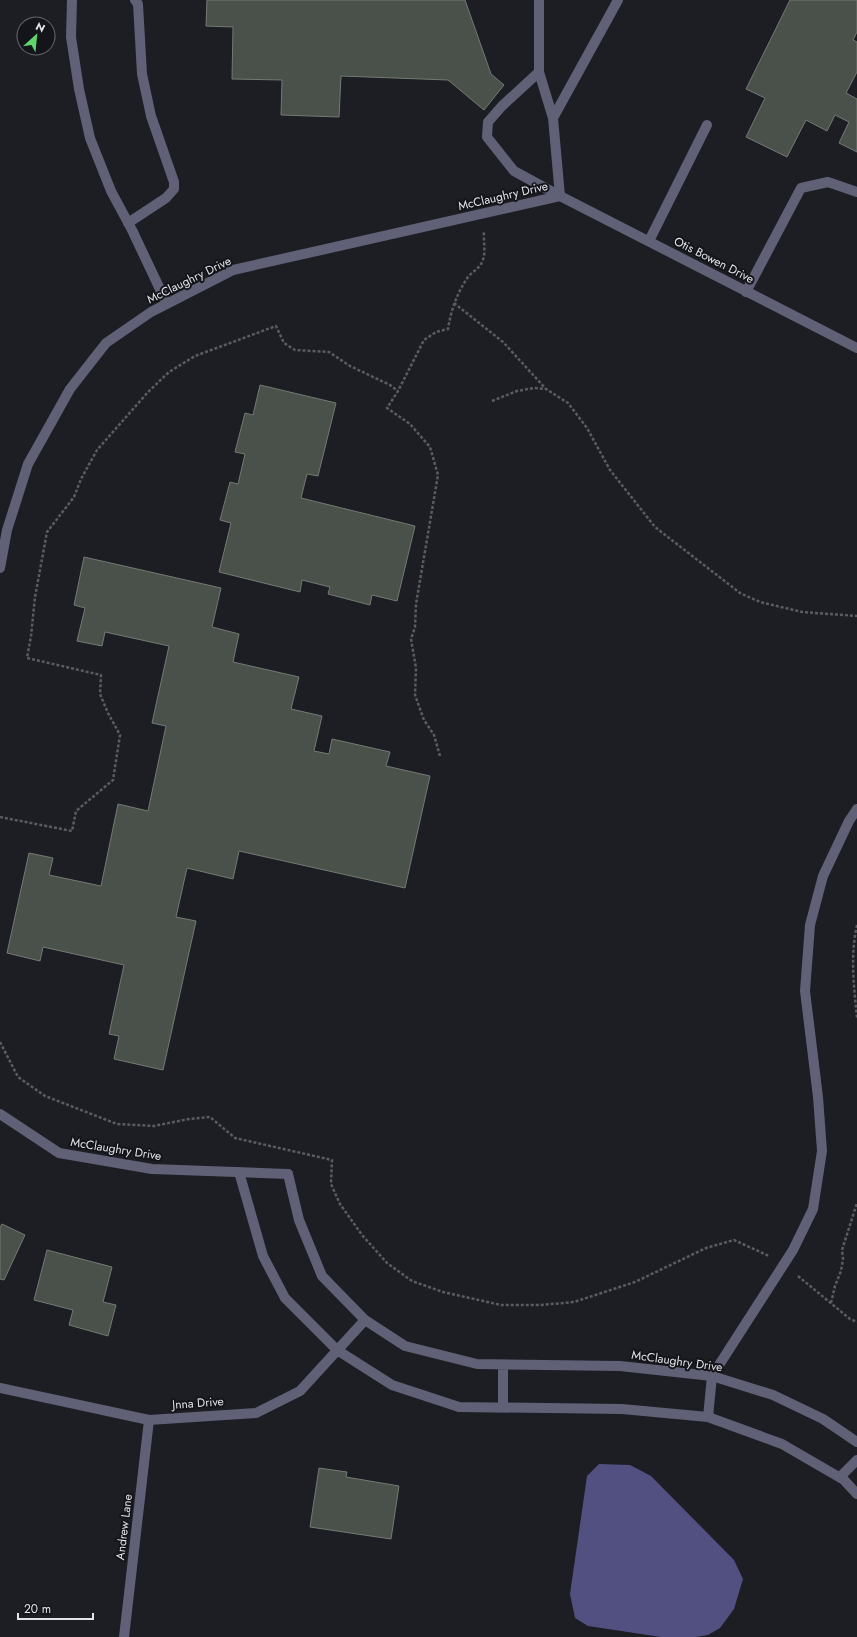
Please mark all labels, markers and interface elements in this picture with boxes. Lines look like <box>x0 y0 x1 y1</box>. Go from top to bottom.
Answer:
north arrow <box>16 16 56 56</box>
text: N <box>33 18 48 36</box>
street label: McClaughry Drive <box>456 177 550 215</box>
street label: Otis Bowen Drive <box>671 232 757 288</box>
street label: McClaughry Drive <box>144 252 234 308</box>
street label: McClaughry Drive <box>69 1133 163 1165</box>
street label: McClaughry Drive <box>630 1346 724 1376</box>
street label: Jnna Drive <box>170 1392 224 1414</box>
street label: Andrew Lane <box>111 1493 137 1561</box>
scale bar <box>18 1595 93 1621</box>
text: 20 m <box>24 1600 51 1618</box>

